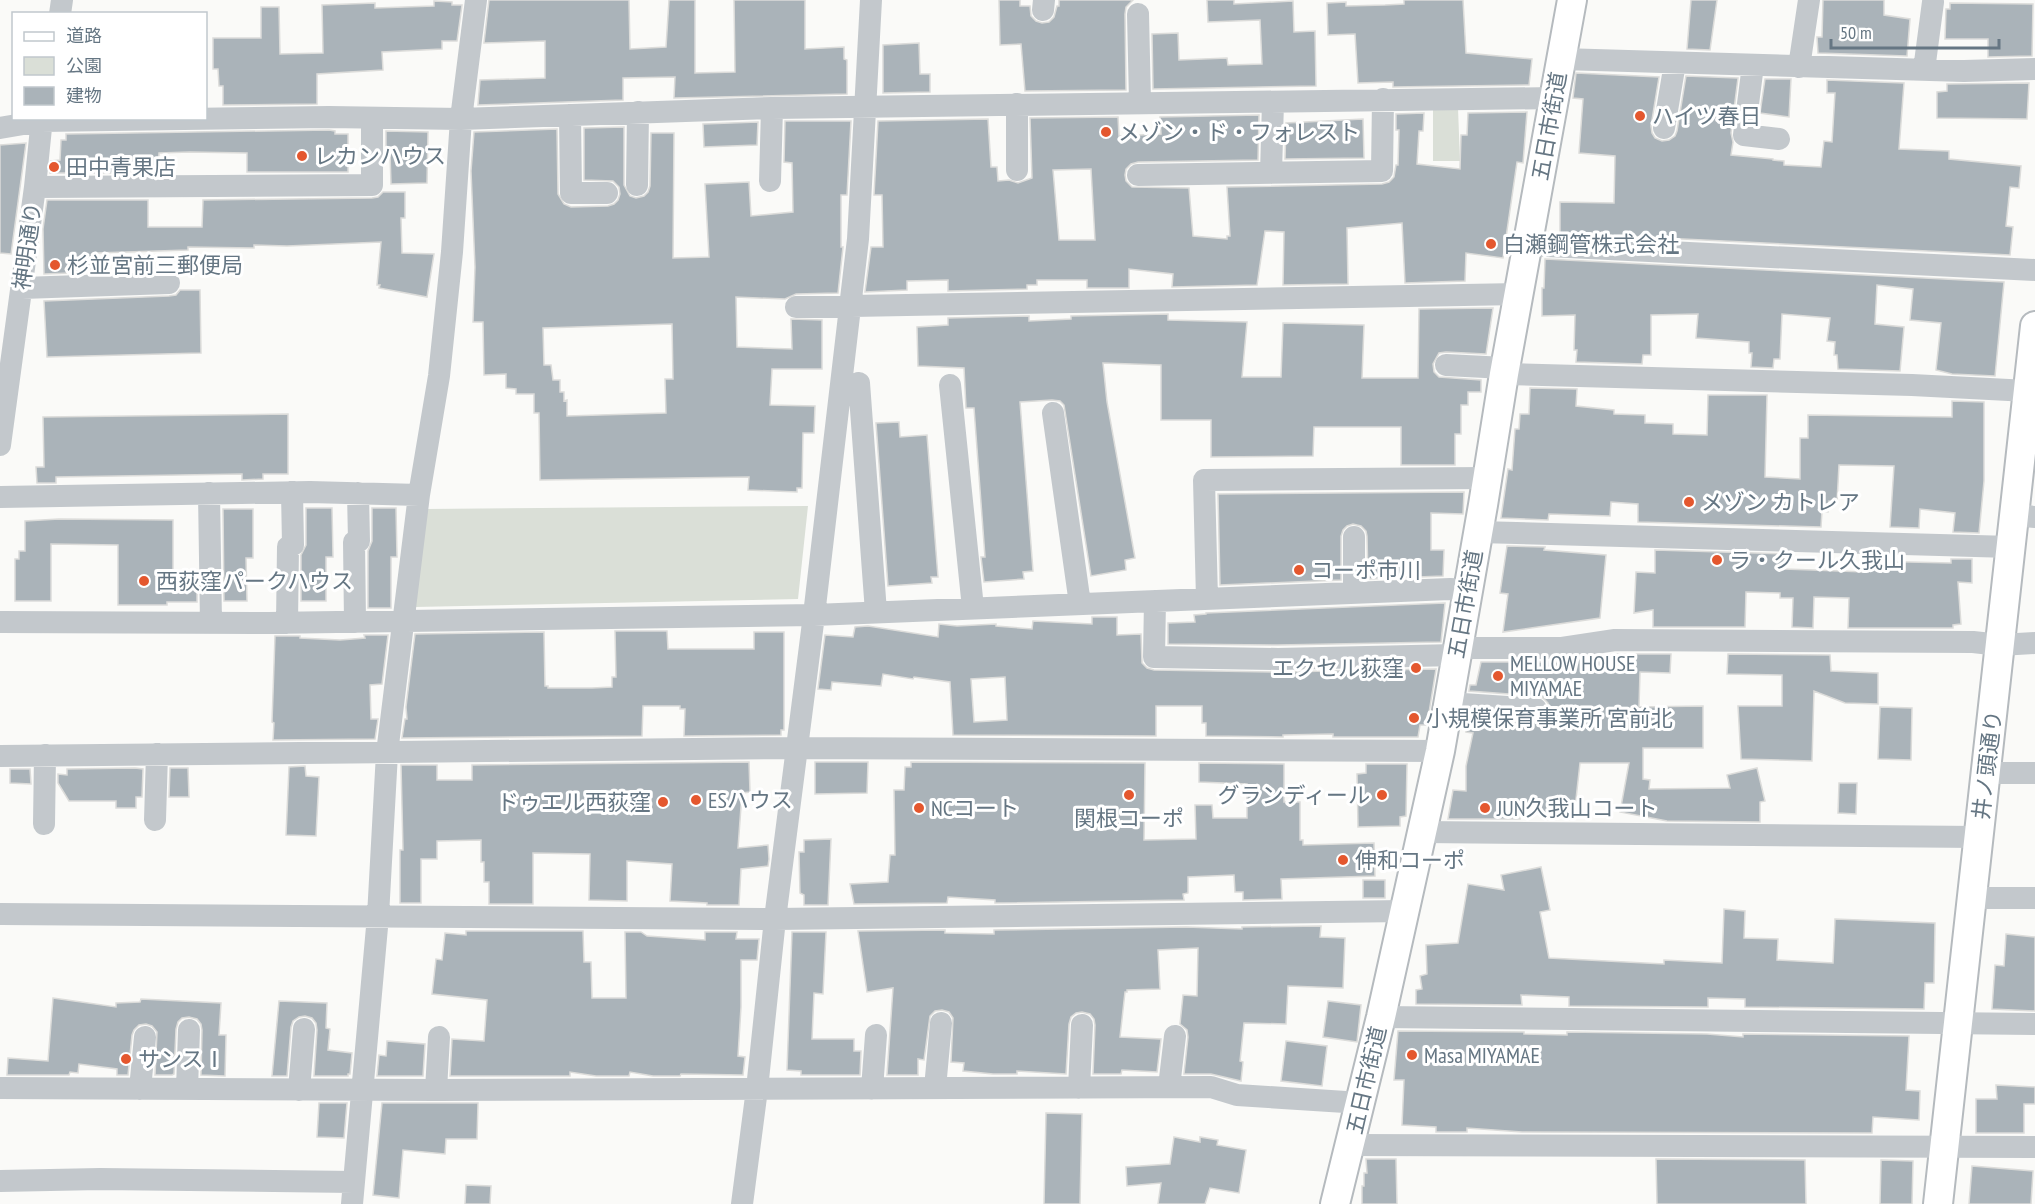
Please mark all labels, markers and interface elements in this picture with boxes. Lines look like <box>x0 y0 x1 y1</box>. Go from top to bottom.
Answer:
legend <box>12 12 207 120</box>
scale bar <box>1831 12 1999 50</box>
text: 50 m <box>1840 21 1872 44</box>
text: 道路 <box>66 24 102 47</box>
text: 公園 <box>66 54 102 77</box>
street label: 五日市街道 <box>1526 69 1572 183</box>
text: 建物 <box>66 84 102 107</box>
place label: ハイツ春日 <box>1652 102 1762 130</box>
marker: ハイツ春日 <box>1633 109 1647 123</box>
place label: メゾン・ド・フォレスト <box>1118 118 1360 146</box>
marker: メゾン・ド・フォレスト <box>1099 125 1113 139</box>
place label: レカンハウス <box>314 142 446 170</box>
marker: レカンハウス <box>295 149 309 163</box>
place label: 田中青果店 <box>66 153 176 181</box>
marker: 田中青果店 <box>47 160 61 174</box>
street label: 神明通り <box>7 200 47 292</box>
place label: 白瀬鋼管株式会社 <box>1503 230 1679 258</box>
marker: 白瀬鋼管株式会社 <box>1484 237 1498 251</box>
place label: 杉並宮前三郵便局 <box>67 251 243 279</box>
marker: 杉並宮前三郵便局 <box>48 258 62 272</box>
place label: メゾン カトレア <box>1701 488 1860 516</box>
marker: メゾン カトレア <box>1682 495 1696 509</box>
place label: ラ・クール久我山 <box>1729 546 1905 574</box>
street label: 五日市街道 <box>1442 547 1488 661</box>
marker: ラ・クール久我山 <box>1710 553 1724 567</box>
place label: コーポ市川 <box>1311 556 1421 584</box>
marker: コーポ市川 <box>1292 563 1306 577</box>
place label: 西荻窪パークハウス <box>156 567 353 595</box>
marker: 西荻窪パークハウス <box>137 574 151 588</box>
place label: MELLOW HOUSE MIYAMAE <box>1510 649 1635 702</box>
place label: エクセル荻窪 <box>1272 654 1404 682</box>
marker: エクセル荻窪 <box>1409 661 1423 675</box>
marker: MELLOW HOUSE MIYAMAE <box>1491 669 1505 683</box>
place label: 小規模保育事業所 宮前北 <box>1426 704 1673 732</box>
street label: 井ノ頭通り <box>1966 709 2008 821</box>
marker: 小規模保育事業所 宮前北 <box>1407 711 1421 725</box>
place label: グランディール <box>1218 781 1370 809</box>
place label: ESハウス <box>708 786 793 814</box>
place label: ドゥエル西荻窪 <box>497 788 651 816</box>
marker: 関根コーポ <box>1122 788 1136 802</box>
marker: グランディール <box>1375 788 1389 802</box>
marker: ESハウス <box>689 793 703 807</box>
place label: NCコート <box>931 794 1019 822</box>
place label: JUN久我山コート <box>1496 794 1658 822</box>
marker: ドゥエル西荻窪 <box>656 795 670 809</box>
marker: NCコート <box>912 801 926 815</box>
marker: JUN久我山コート <box>1478 801 1492 815</box>
place label: 関根コーポ <box>1074 804 1184 832</box>
place label: 伸和コーポ <box>1355 846 1465 874</box>
marker: 伸和コーポ <box>1336 853 1350 867</box>
street label: 五日市街道 <box>1340 1023 1392 1137</box>
place label: Masa MIYAMAE <box>1424 1041 1540 1069</box>
place label: サンスⅠ <box>138 1045 226 1073</box>
marker: Masa MIYAMAE <box>1405 1048 1419 1062</box>
marker: サンスⅠ <box>119 1052 133 1066</box>

